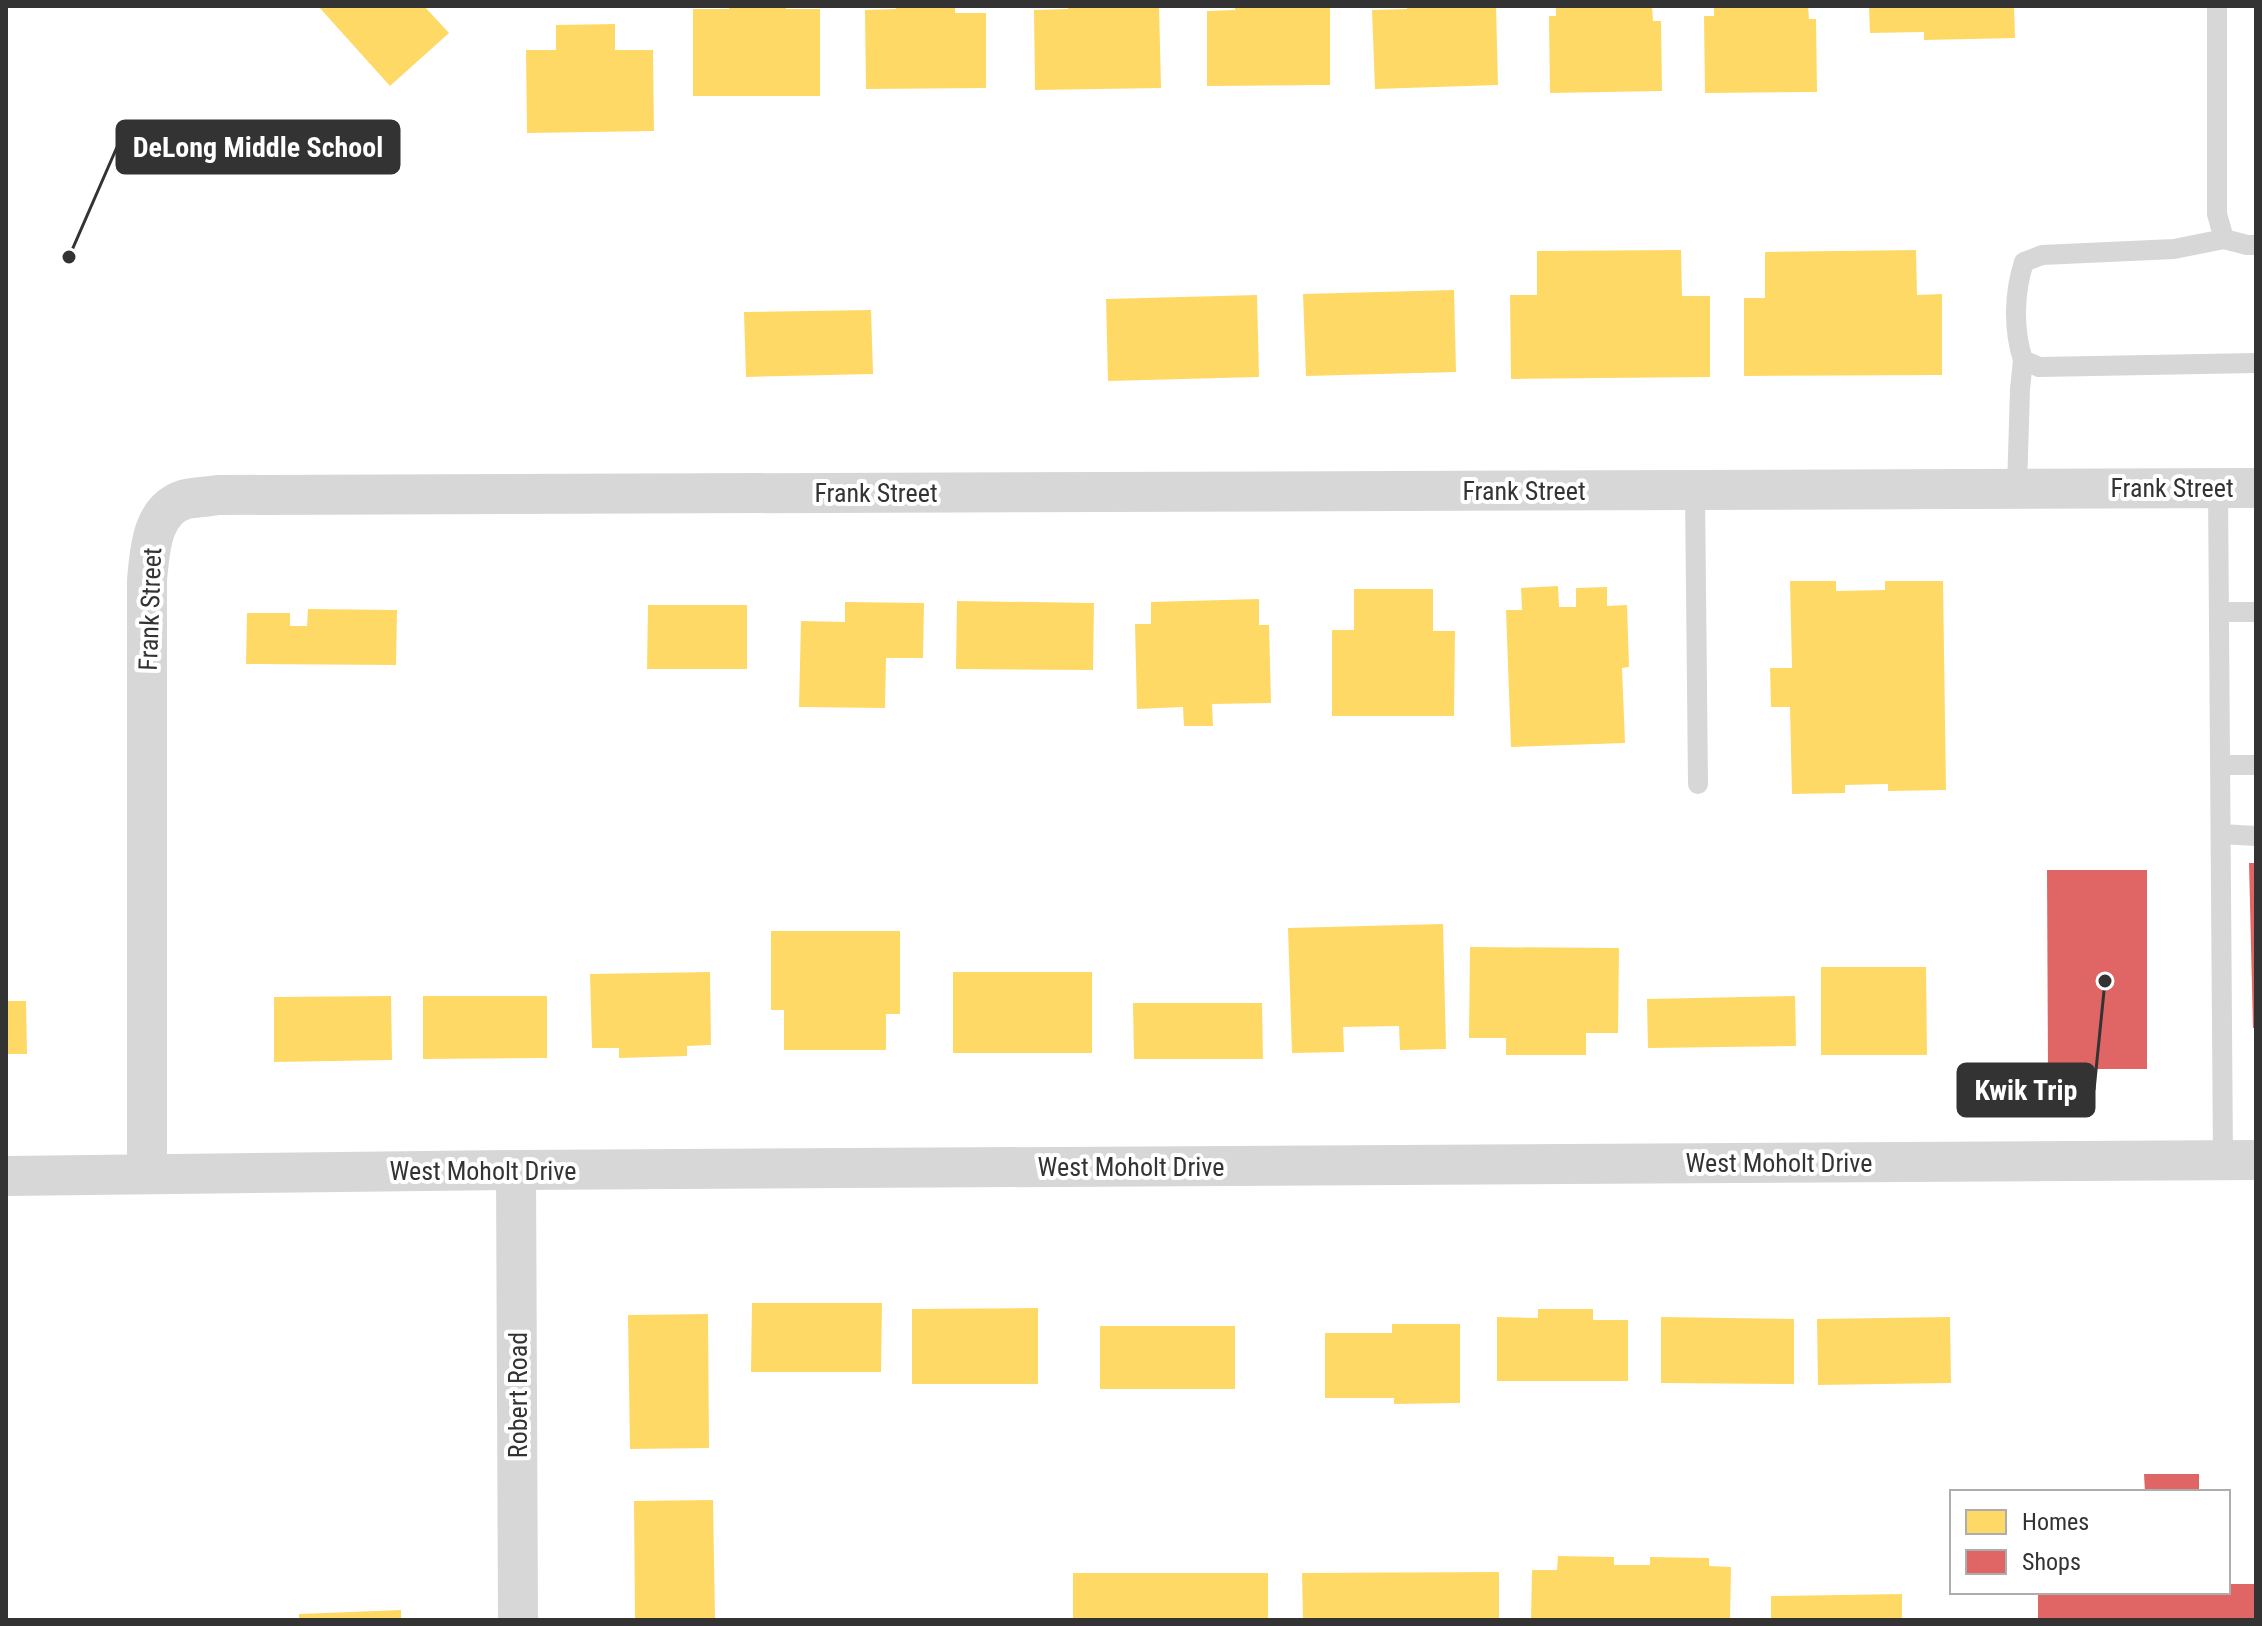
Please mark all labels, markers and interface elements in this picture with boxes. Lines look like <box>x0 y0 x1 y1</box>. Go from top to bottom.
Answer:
callout: DeLong Middle School <box>117 121 399 173</box>
text: DeLong Middle School <box>133 131 383 164</box>
street label: Frank Street <box>2110 473 2234 503</box>
street label: Frank Street <box>1462 476 1586 506</box>
street label: Frank Street <box>814 478 938 508</box>
street label: Frank Street <box>133 547 167 671</box>
callout: Kwik Trip <box>1958 1064 2094 1116</box>
text: Kwik Trip <box>1975 1074 2077 1107</box>
street label: West Moholt Drive <box>1686 1148 1872 1178</box>
street label: West Moholt Drive <box>1038 1152 1224 1182</box>
street label: West Moholt Drive <box>390 1156 576 1186</box>
street label: Robert Road <box>503 1332 533 1458</box>
legend <box>1950 1490 2230 1594</box>
text: Homes <box>2022 1508 2089 1536</box>
text: Shops <box>2022 1548 2081 1576</box>

